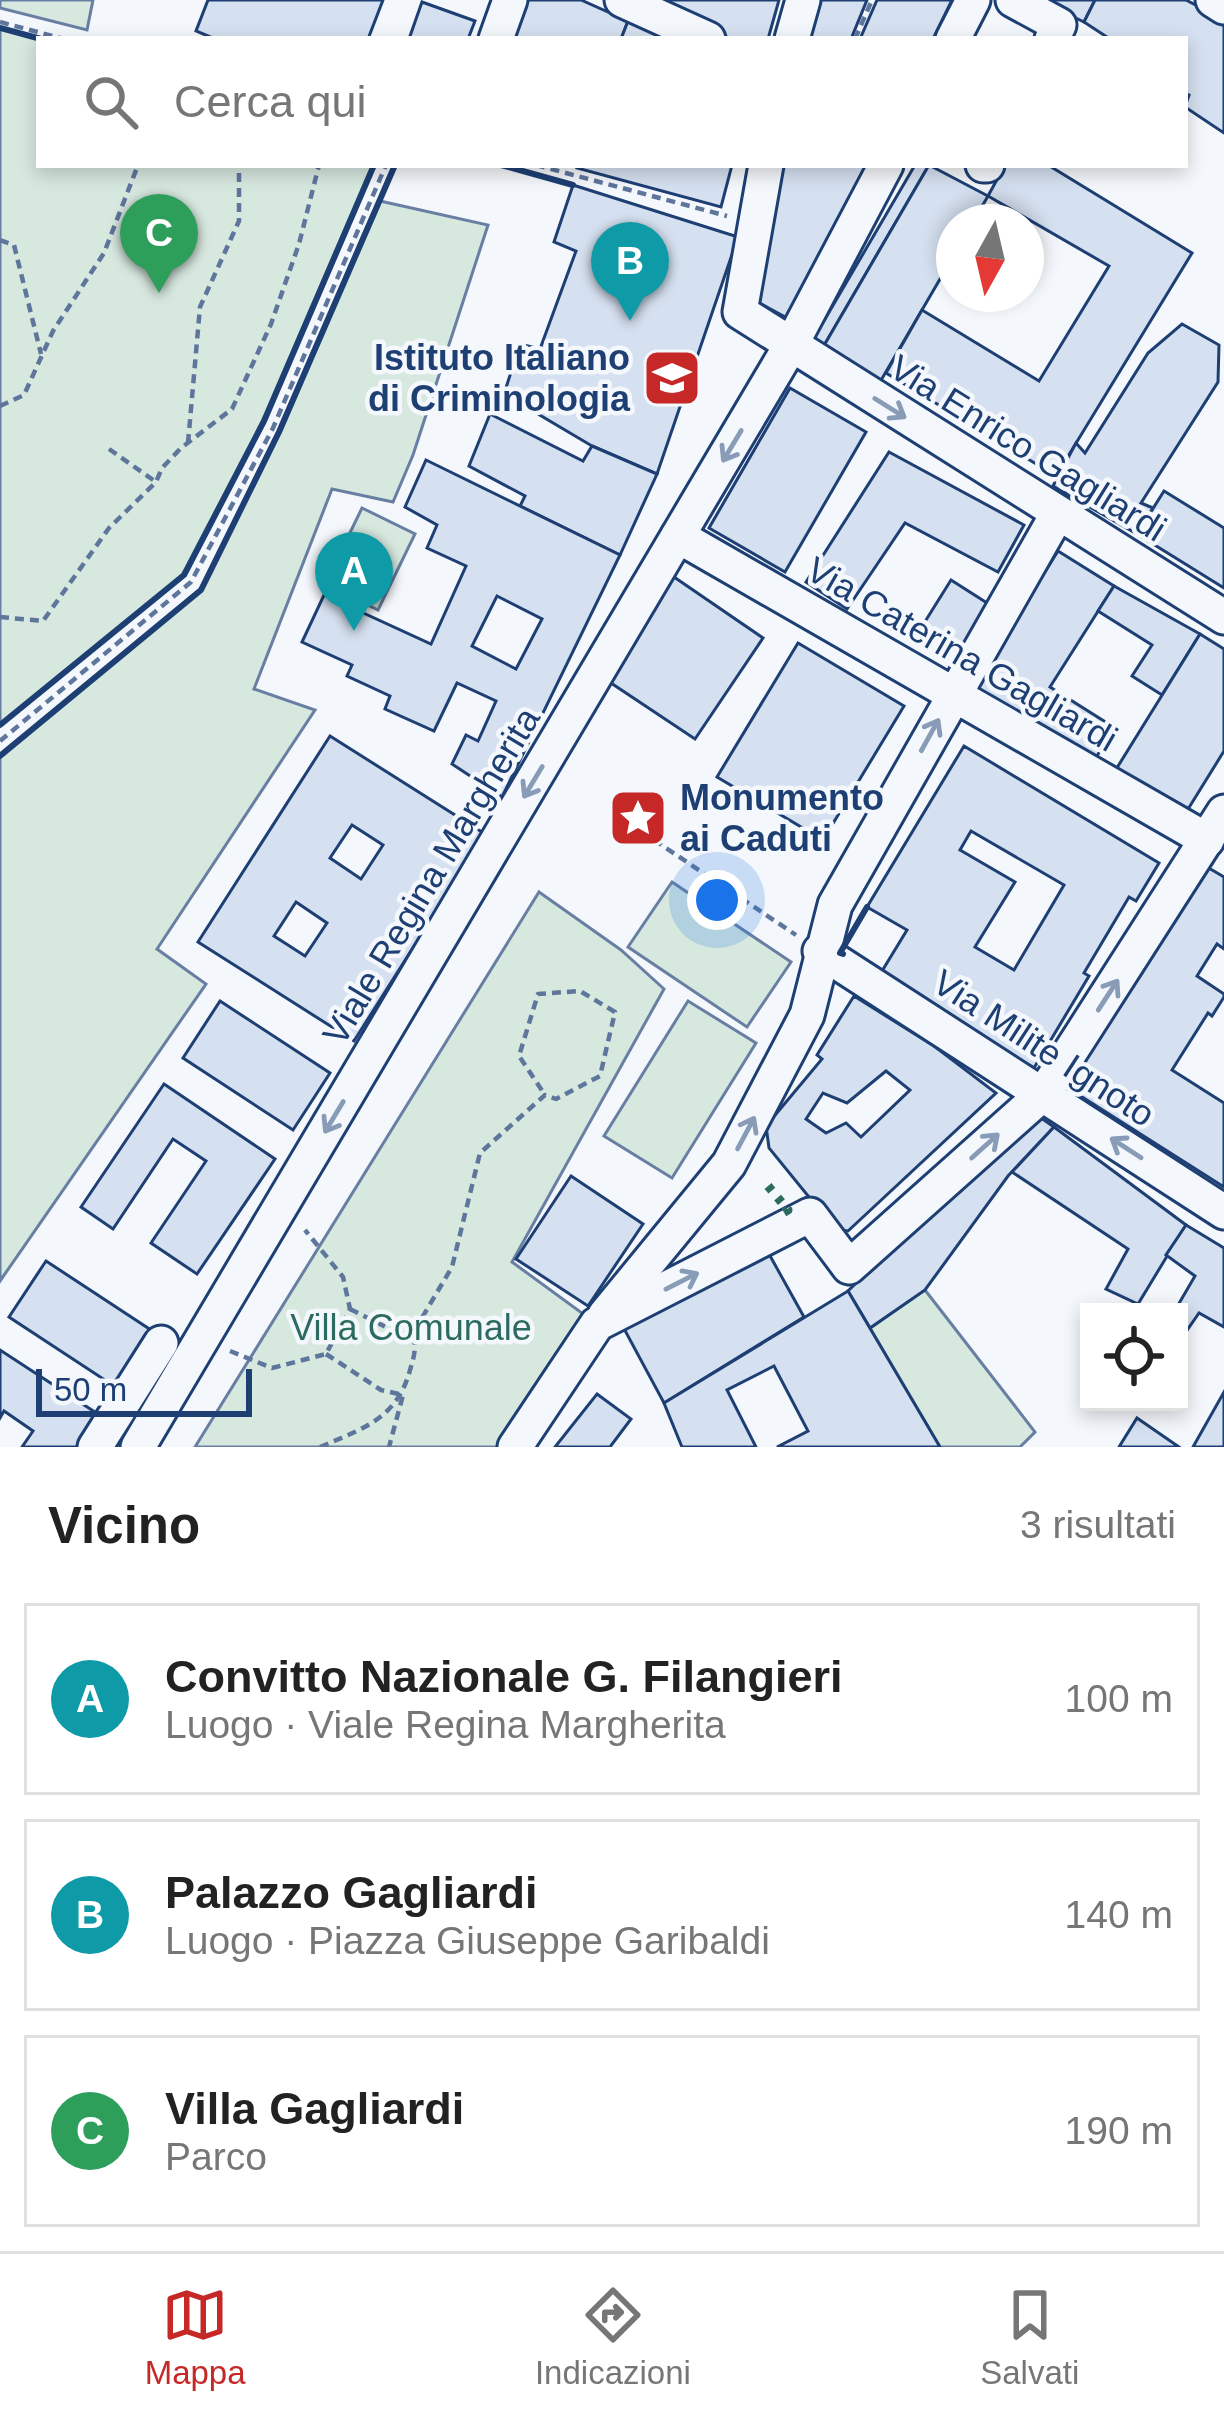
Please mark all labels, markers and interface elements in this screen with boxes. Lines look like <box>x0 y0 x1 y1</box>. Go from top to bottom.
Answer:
search box <box>36 36 1188 168</box>
icon: search <box>78 69 144 135</box>
text: Cerca qui <box>174 76 367 127</box>
pin: C <box>120 194 198 293</box>
north arrow <box>936 204 1044 312</box>
pin: B <box>591 222 669 321</box>
place label: Istituto Italiano di Criminologia <box>368 337 631 419</box>
street label: Via Enrico Gagliardi <box>883 346 1173 550</box>
school or university icon: Istituto Italiano di Criminologia <box>641 347 703 409</box>
one-way arrow <box>872 395 906 420</box>
one-way arrow <box>719 428 743 463</box>
pin: A <box>315 532 393 631</box>
street label: Via Caterina Gagliardi <box>800 548 1124 760</box>
street label: Viale Regina Margherita <box>314 699 548 1052</box>
one-way arrow <box>919 719 942 754</box>
one-way arrow <box>520 763 544 798</box>
place label: Monumento ai Caduti <box>680 777 884 859</box>
place icon: Monumento ai Caduti <box>607 787 669 849</box>
your location <box>687 870 747 930</box>
street label: Via Milite Ignoto <box>926 961 1162 1135</box>
one-way arrow <box>1095 978 1120 1012</box>
one-way arrow <box>322 1099 346 1133</box>
one-way arrow <box>735 1115 758 1151</box>
one-way arrow <box>969 1133 1000 1160</box>
one-way arrow <box>1110 1135 1144 1160</box>
one-way arrow <box>664 1268 700 1291</box>
map controls <box>1080 1303 1188 1411</box>
button: locate <box>1080 1303 1188 1411</box>
park label: Villa Comunale <box>290 1307 532 1348</box>
scale bar <box>36 1363 252 1416</box>
text: 50 m <box>54 1371 127 1408</box>
text: Vicino <box>48 1497 200 1554</box>
text: 3 risultati <box>1020 1503 1176 1546</box>
text: Convitto Nazionale G. Filangieri <box>165 1651 843 1702</box>
text: A <box>76 1677 104 1720</box>
text: 100 m <box>1065 1677 1173 1720</box>
text: Luogo · Viale Regina Margherita <box>165 1703 726 1746</box>
text: Palazzo Gagliardi <box>165 1867 538 1918</box>
text: B <box>76 1893 104 1936</box>
text: 140 m <box>1065 1893 1173 1936</box>
text: Luogo · Piazza Giuseppe Garibaldi <box>165 1919 770 1962</box>
text: Villa Gagliardi <box>165 2083 464 2134</box>
text: C <box>76 2109 104 2152</box>
text: 190 m <box>1065 2109 1173 2152</box>
text: Parco <box>165 2135 267 2178</box>
tab: Mappa <box>145 2282 246 2392</box>
tab: Indicazioni <box>535 2282 691 2392</box>
tab: Salvati <box>980 2282 1079 2392</box>

